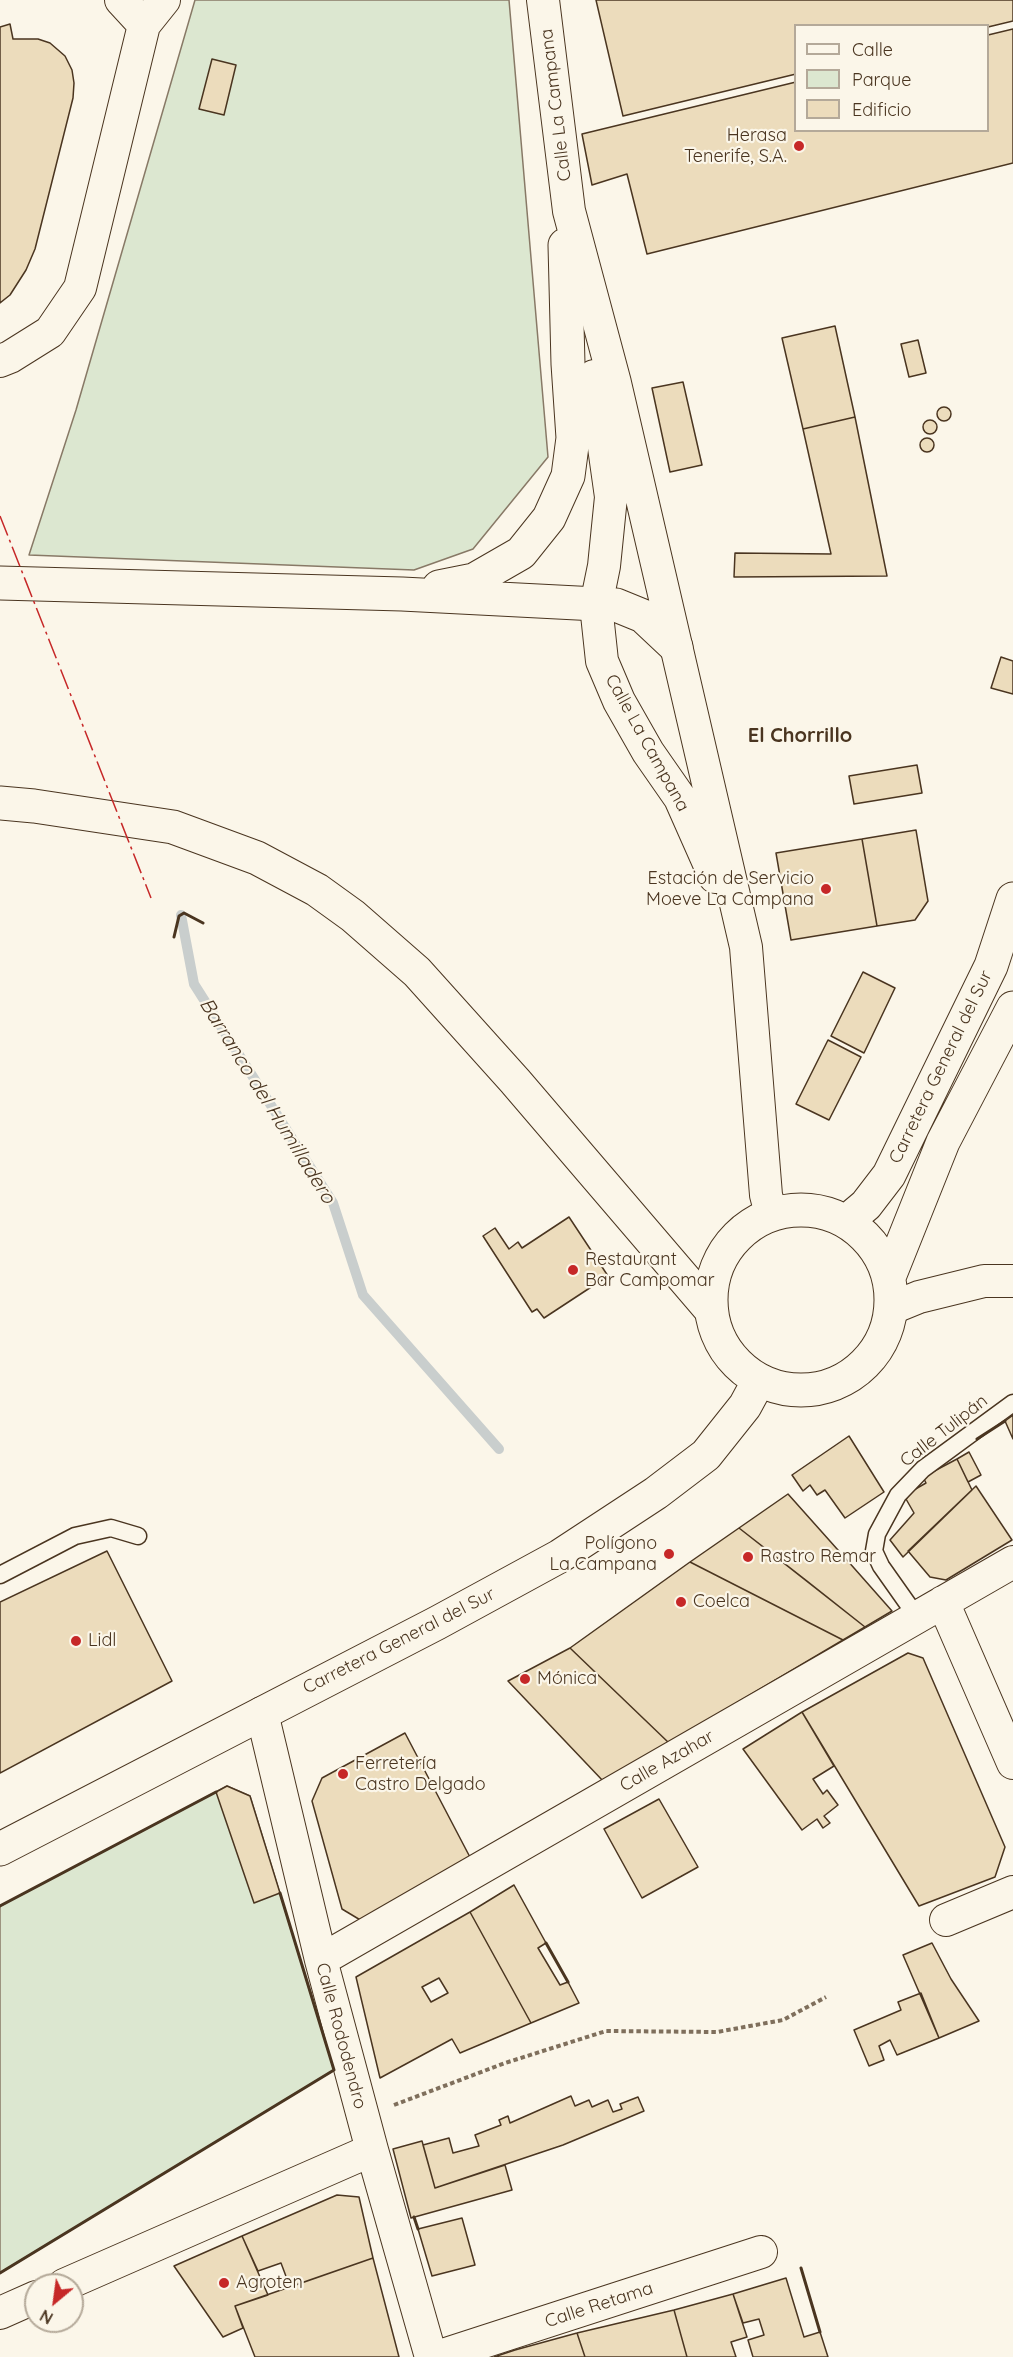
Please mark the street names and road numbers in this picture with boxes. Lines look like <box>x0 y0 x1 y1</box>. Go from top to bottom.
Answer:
street label: Calle La Campana <box>536 28 576 182</box>
street label: Calle La Campana <box>600 671 694 815</box>
street label: Carretera General del Sur <box>885 967 997 1167</box>
street label: Calle Tulipán <box>896 1390 992 1472</box>
street label: Carretera General del Sur <box>299 1583 499 1699</box>
street label: Calle Azahar <box>616 1725 718 1797</box>
street label: Calle Rododendro <box>311 1961 371 2111</box>
street label: Calle Retama <box>542 2277 656 2333</box>

